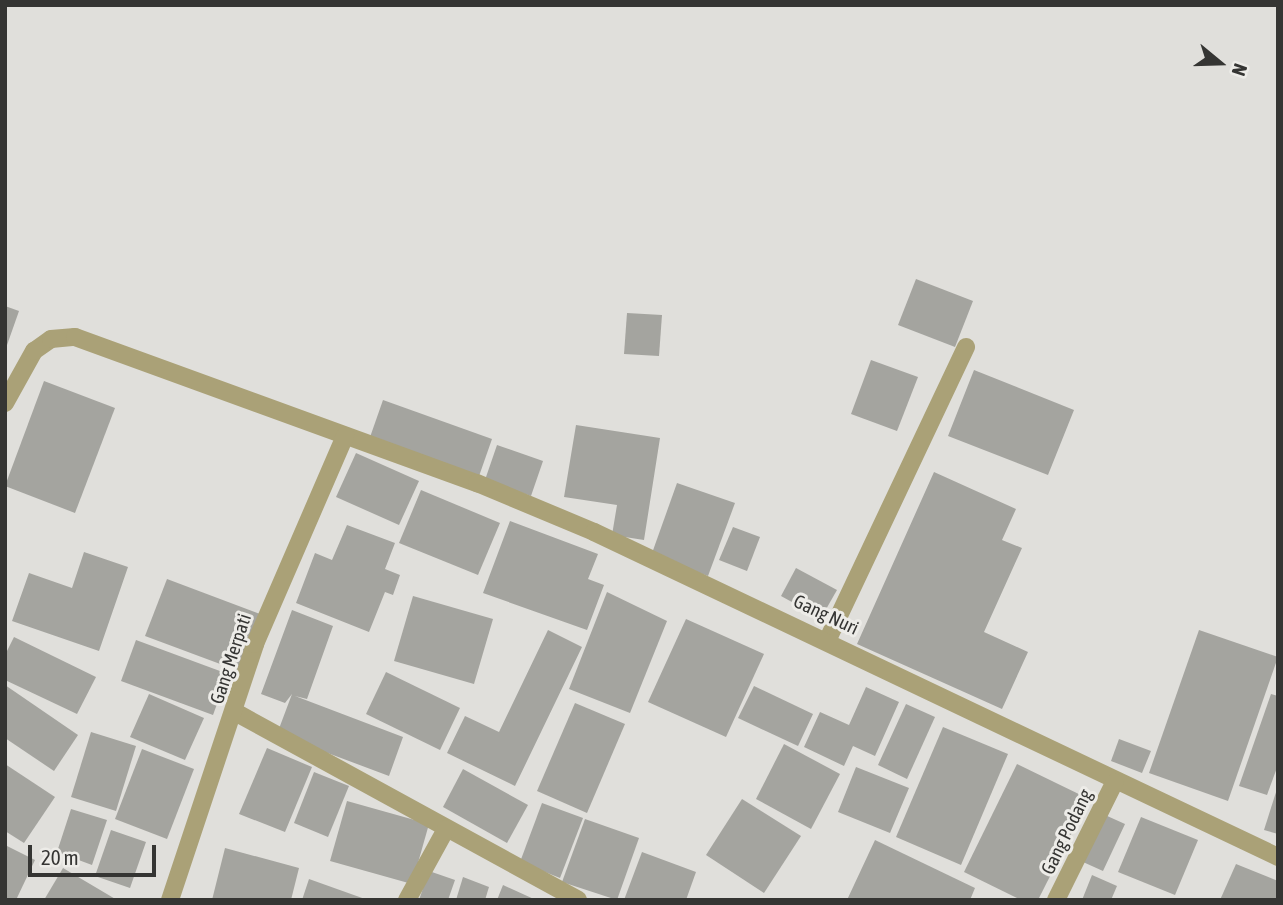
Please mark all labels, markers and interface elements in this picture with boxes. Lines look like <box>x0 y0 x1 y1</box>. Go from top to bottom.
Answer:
north arrow <box>1185 28 1255 98</box>
text: N <box>1228 61 1252 79</box>
street label: Gang Nuri <box>790 590 862 640</box>
street label: Gang Merpati <box>206 611 256 707</box>
street label: Gang Podang <box>1037 786 1097 878</box>
scale bar <box>32 832 159 876</box>
text: 20 m <box>41 845 79 869</box>

